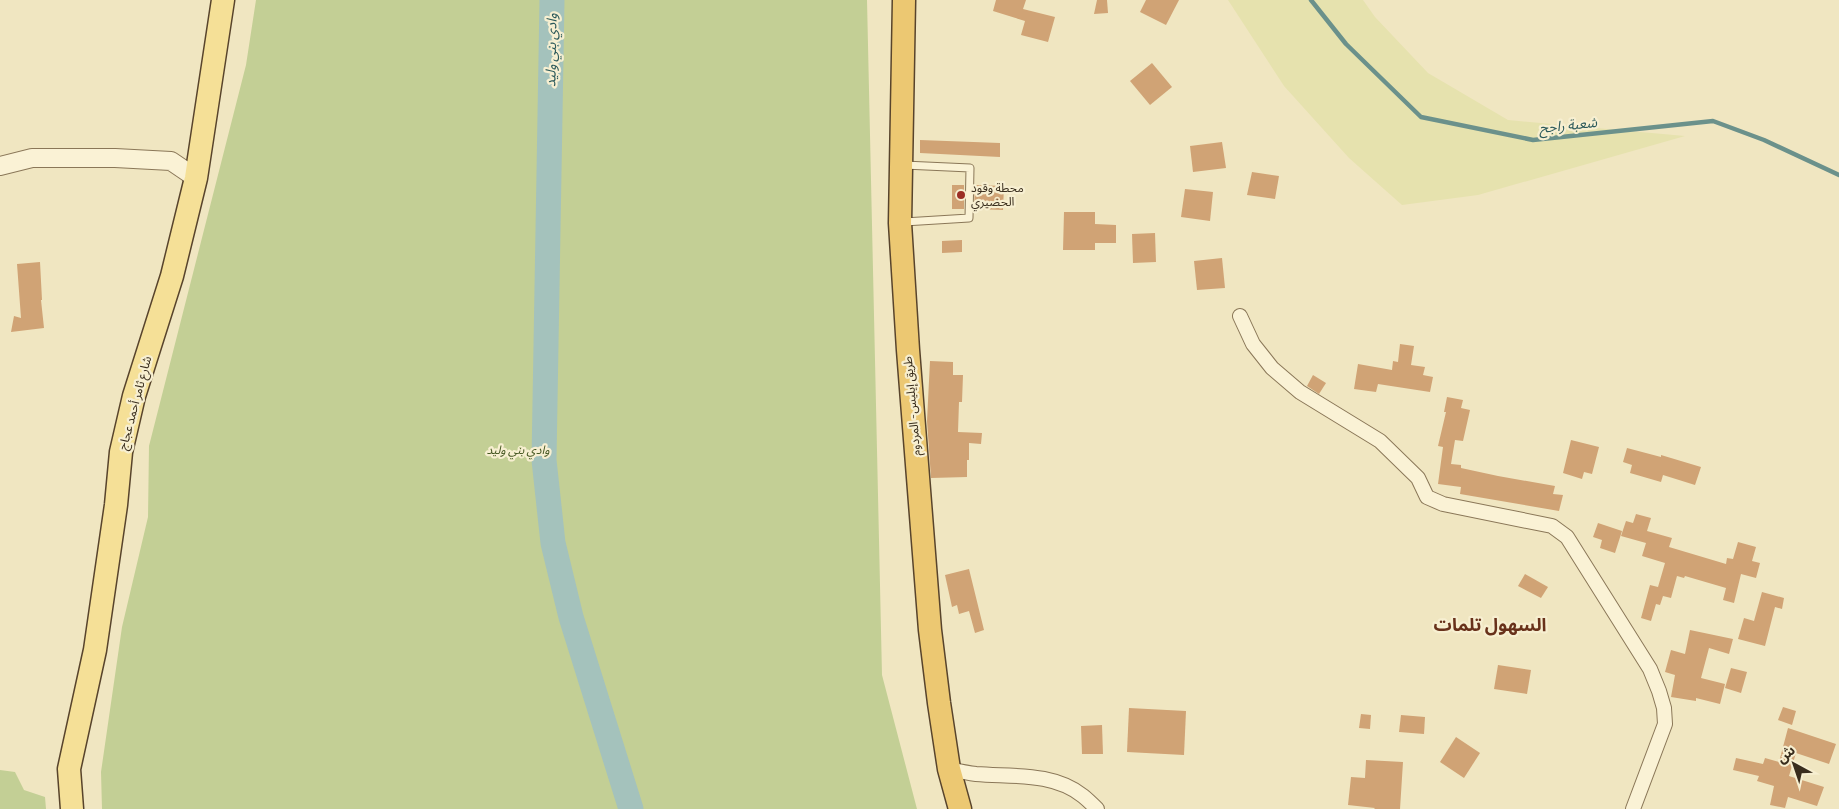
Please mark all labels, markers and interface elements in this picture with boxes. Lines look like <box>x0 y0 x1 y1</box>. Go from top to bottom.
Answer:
water label: وادي بني وليد <box>542 13 563 87</box>
water label: شعبة راجح <box>1537 114 1599 139</box>
place label: محطة وقود الحضيري <box>971 181 1024 212</box>
marker: محطة وقود الحضيري <box>955 189 967 201</box>
street label: شارع ثامر أحمد عجاج <box>115 354 156 452</box>
street label: طريق إيليس- المردوم <box>901 355 925 456</box>
park label: وادي بني وليد <box>486 443 550 460</box>
district label: السهول تلمات <box>1434 614 1546 636</box>
north arrow <box>1769 739 1819 789</box>
text: ش <box>1773 742 1799 767</box>

